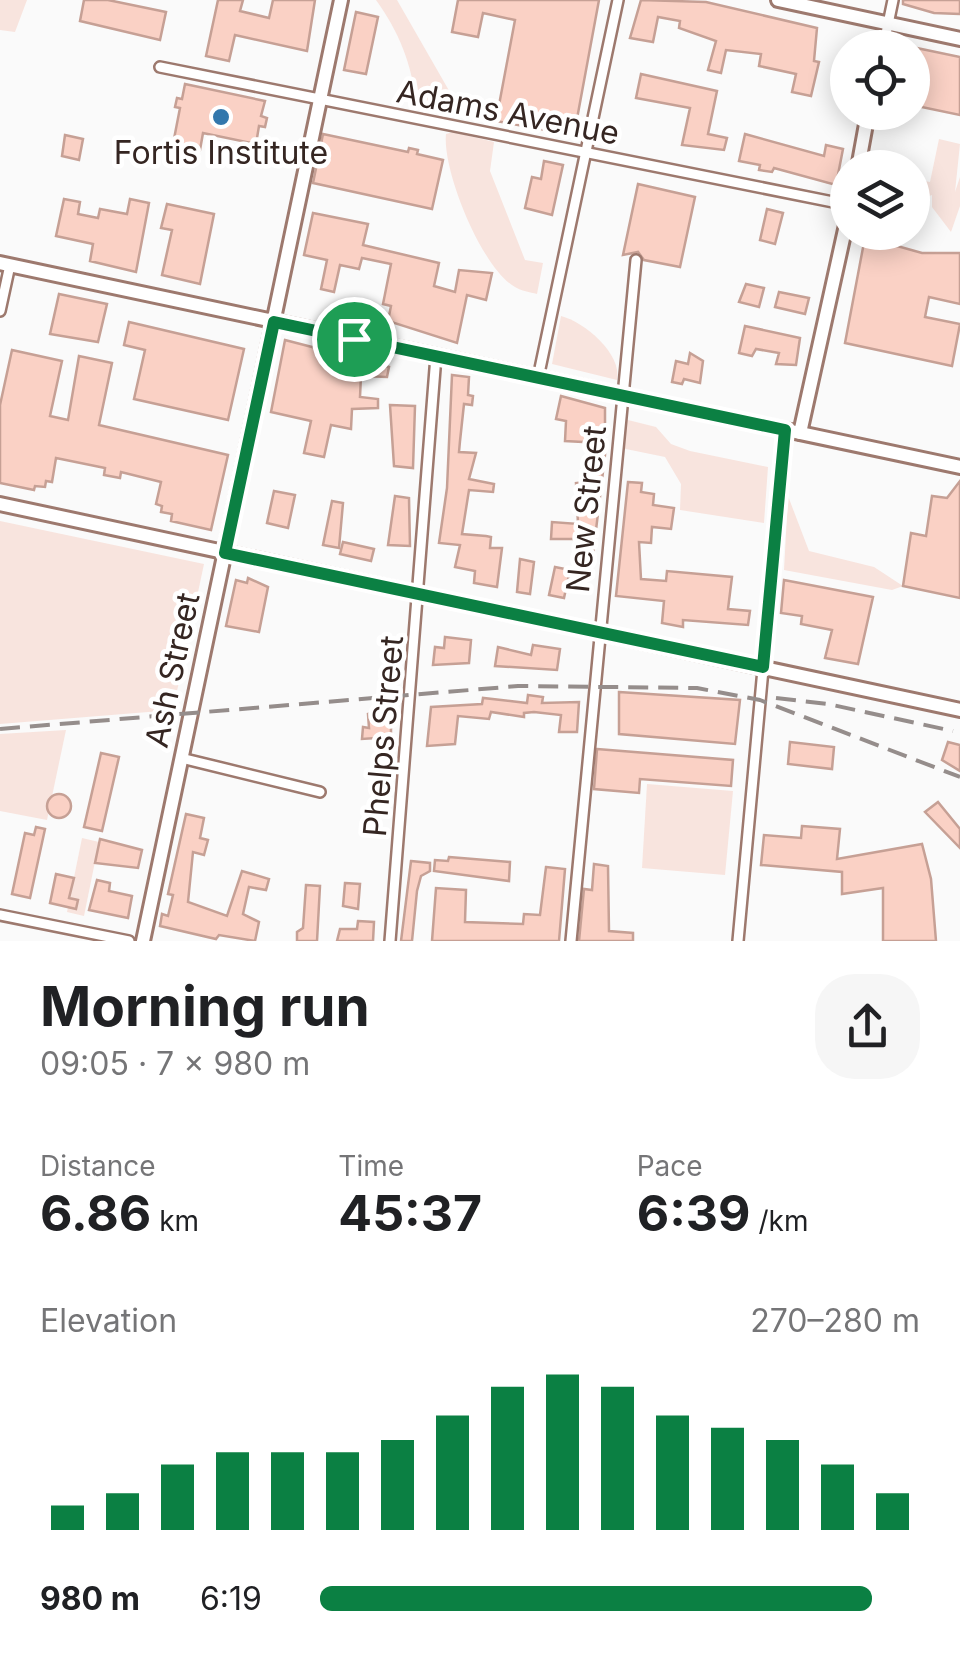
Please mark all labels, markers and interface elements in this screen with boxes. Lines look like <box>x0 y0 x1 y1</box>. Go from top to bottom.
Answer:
map controls <box>830 30 930 250</box>
button: locate <box>830 30 930 130</box>
street label: Adams Avenue <box>393 71 623 153</box>
marker: Fortis Institute <box>210 106 232 128</box>
place label: Fortis Institute <box>114 133 328 172</box>
button: layers <box>830 150 930 250</box>
pin <box>312 297 397 382</box>
icon: arrive <box>327 312 382 367</box>
street label: New Street <box>558 424 614 594</box>
street label: Ash Street <box>137 589 207 751</box>
street label: Phelps Street <box>355 634 411 838</box>
text: Morning run <box>40 973 370 1039</box>
button: share <box>815 974 920 1079</box>
text: 09:05 · 7 × 980 m <box>40 1044 310 1083</box>
text: Distance <box>40 1149 156 1183</box>
text: Time <box>338 1149 404 1183</box>
text: Pace <box>637 1149 703 1183</box>
text: 6.86 <box>40 1183 151 1243</box>
text: 45:37 <box>338 1183 482 1243</box>
text: 6:39 <box>637 1183 751 1243</box>
text: km <box>151 1204 199 1238</box>
text: /km <box>751 1204 808 1238</box>
text: Elevation <box>40 1301 177 1340</box>
text: 270–280 m <box>750 1301 920 1340</box>
text: 980 m <box>40 1579 140 1618</box>
text: 6:19 <box>200 1579 262 1618</box>

